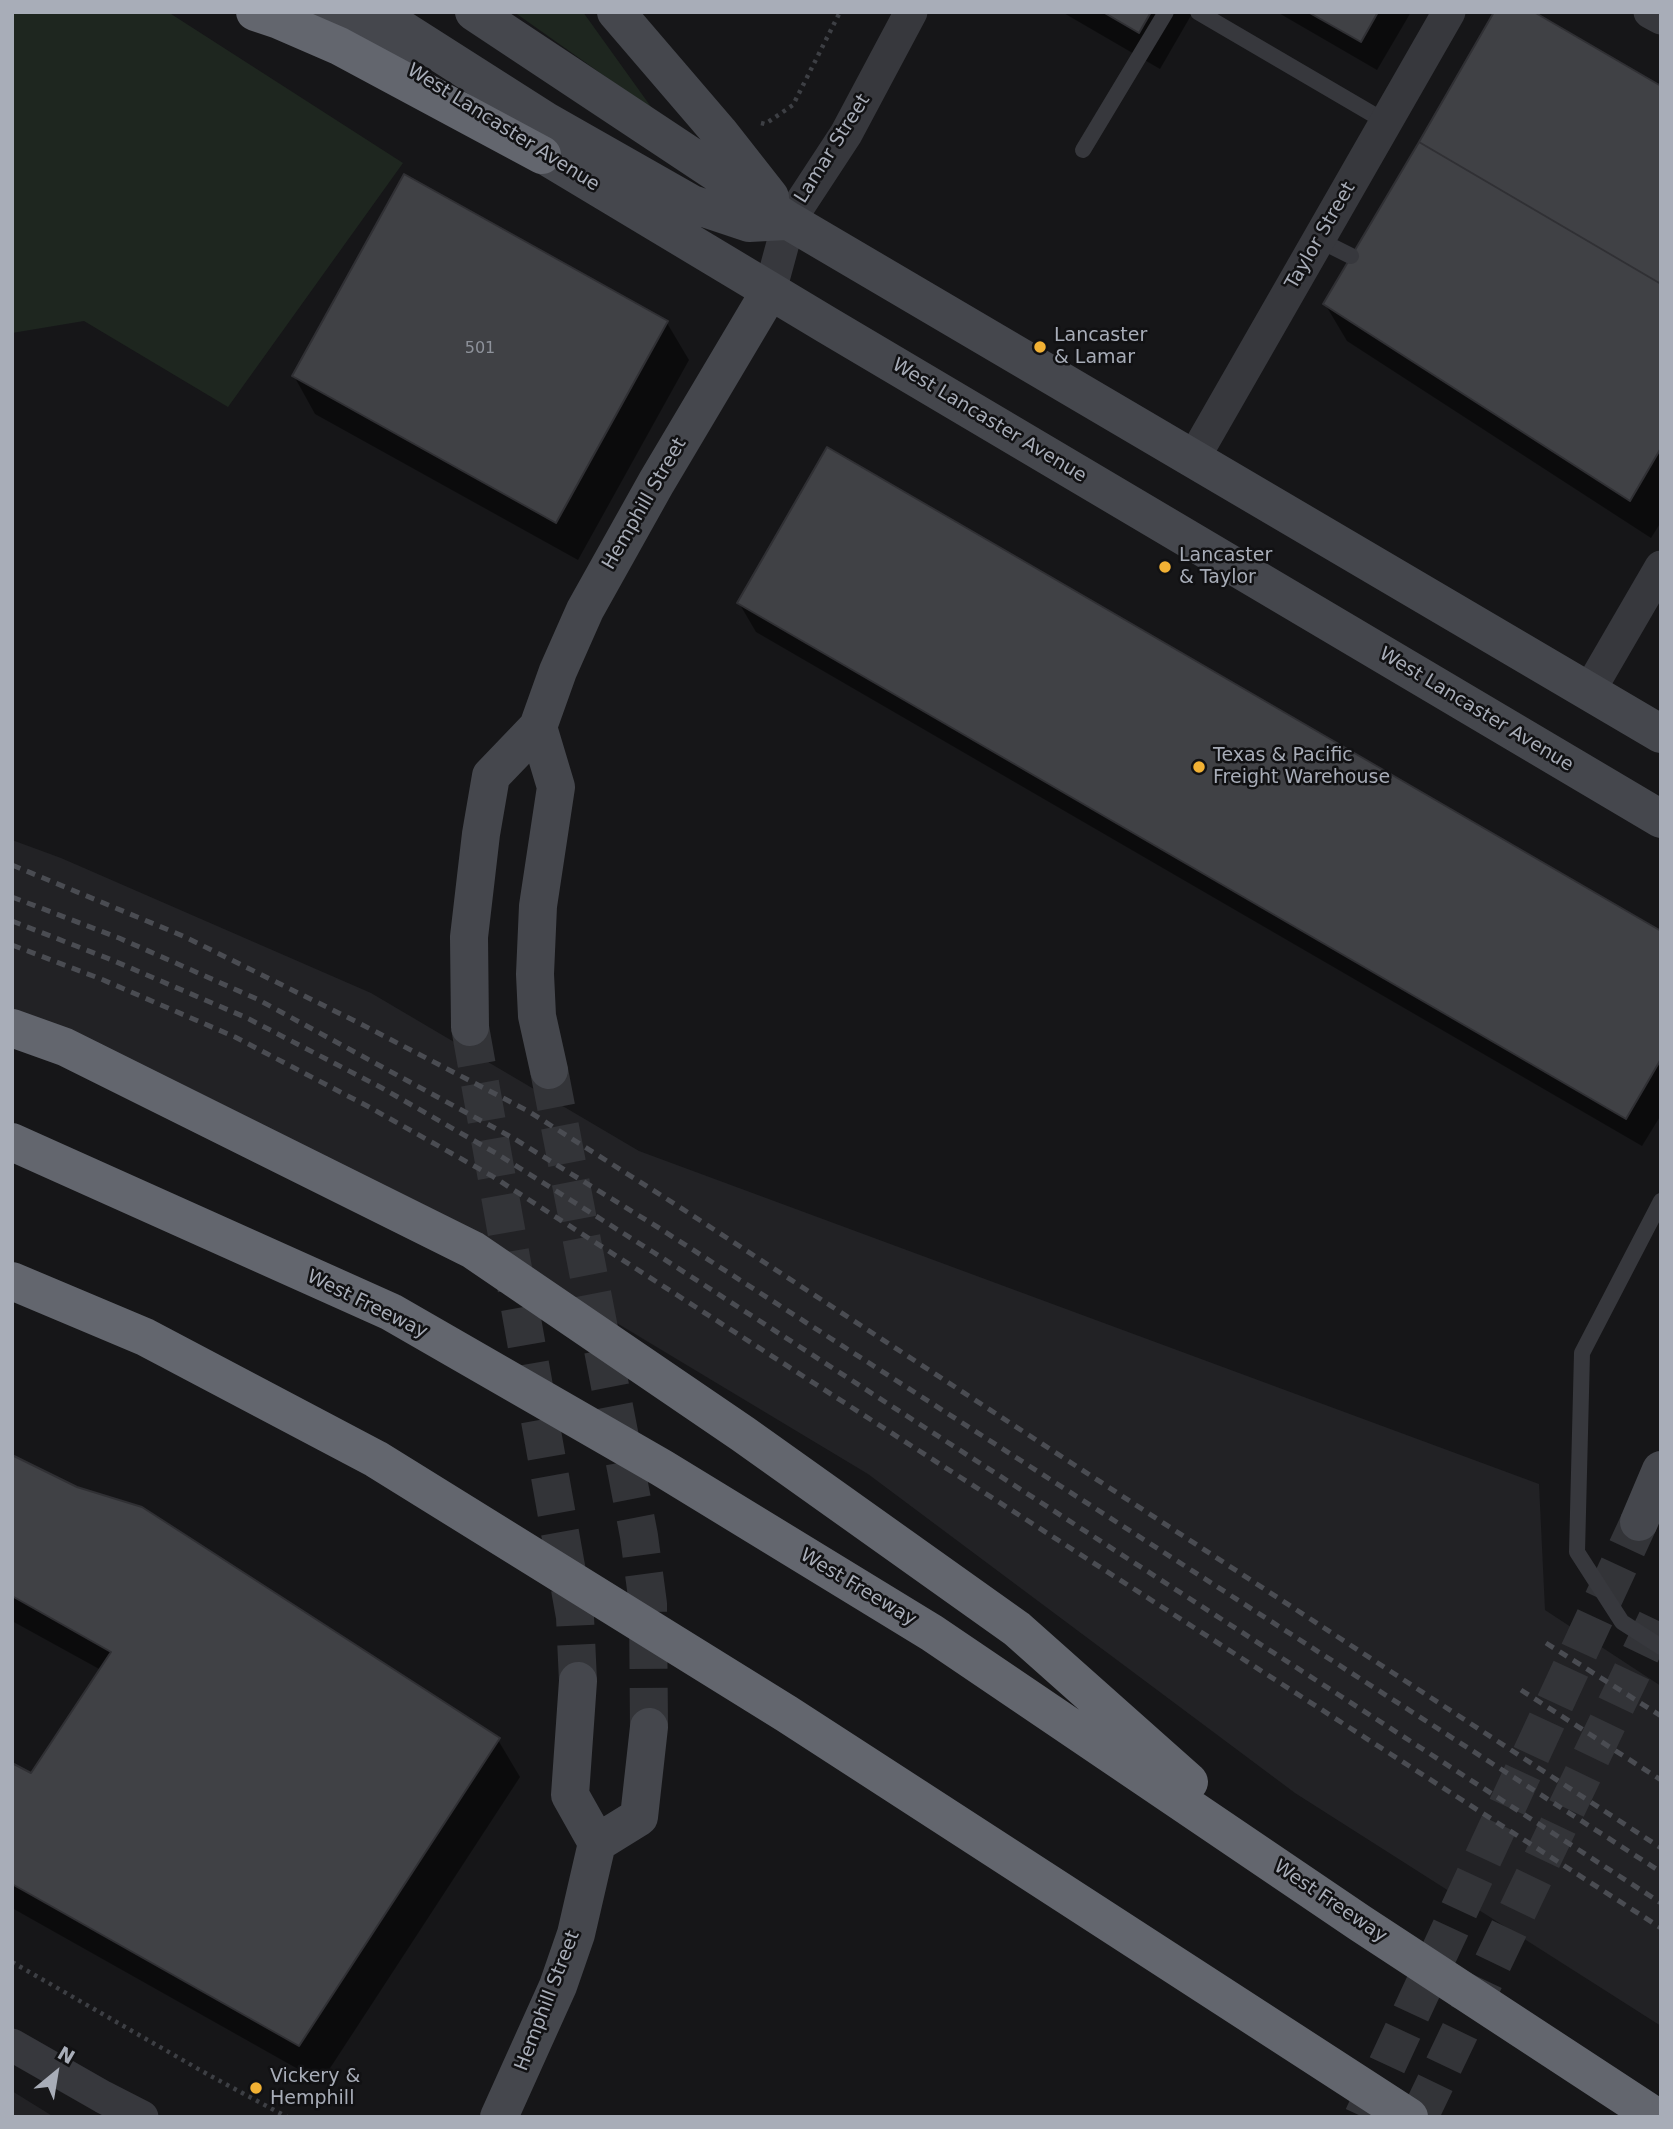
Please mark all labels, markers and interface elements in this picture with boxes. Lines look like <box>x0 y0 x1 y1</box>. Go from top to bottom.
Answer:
street label: West Lancaster Avenue <box>403 59 603 197</box>
street label: Lamar Street <box>790 90 876 208</box>
street label: Taylor Street <box>1281 178 1361 294</box>
place label: Lancaster & Lamar <box>1054 325 1147 369</box>
house number: 501 <box>465 339 495 359</box>
marker: Lancaster & Lamar <box>1032 339 1048 355</box>
street label: West Lancaster Avenue <box>888 354 1090 488</box>
street label: Hemphill Street <box>598 434 692 574</box>
place label: Lancaster & Taylor <box>1179 545 1272 589</box>
marker: Lancaster & Taylor <box>1157 559 1173 575</box>
street label: West Lancaster Avenue <box>1375 643 1577 777</box>
place label: Texas & Pacific Freight Warehouse <box>1213 745 1390 789</box>
marker: Texas & Pacific Freight Warehouse <box>1191 759 1207 775</box>
street label: West Freeway <box>303 1266 431 1344</box>
street label: West Freeway <box>796 1544 920 1632</box>
street label: West Freeway <box>1269 1856 1391 1948</box>
street label: Hemphill Street <box>511 1928 585 2074</box>
north arrow <box>21 2038 91 2108</box>
text: N <box>54 2041 79 2068</box>
place label: Vickery & Hemphill <box>270 2066 360 2110</box>
marker: Vickery & Hemphill <box>248 2080 264 2096</box>

